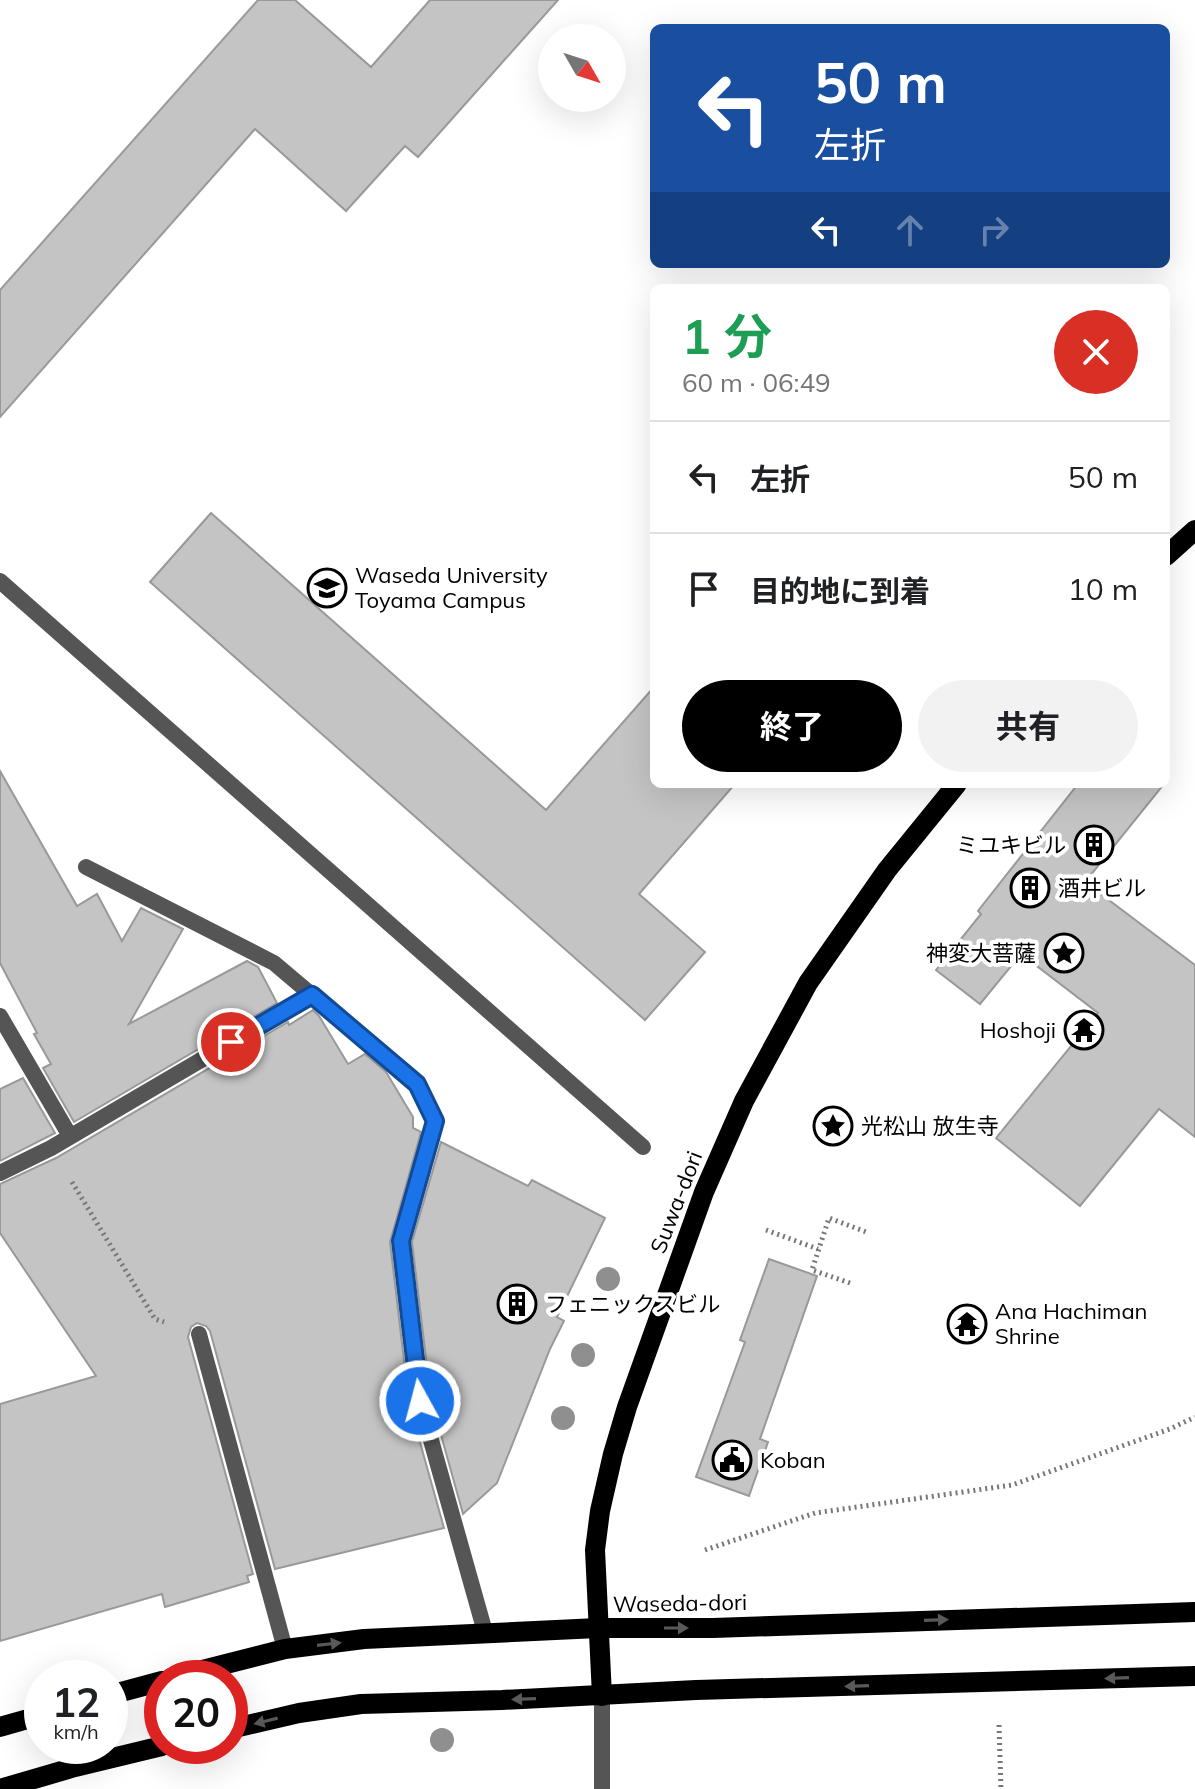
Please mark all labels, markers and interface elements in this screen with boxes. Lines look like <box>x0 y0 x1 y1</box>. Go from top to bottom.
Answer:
north arrow <box>538 24 626 112</box>
map controls <box>538 24 626 112</box>
text: 50 m <box>814 47 947 117</box>
icon: left <box>682 56 786 160</box>
text: 左折 <box>814 122 886 167</box>
icon: left <box>804 208 848 252</box>
icon: ahead <box>888 208 932 252</box>
icon: right <box>972 208 1016 252</box>
text: 1 分 <box>682 306 772 366</box>
button: close <box>1054 310 1138 394</box>
text: 60 m · 06:49 <box>682 366 831 399</box>
icon: left <box>682 455 726 499</box>
text: 50 m <box>1068 458 1138 496</box>
text: 左折 <box>750 460 810 498</box>
place label: Waseda University Toyama Campus <box>355 561 548 614</box>
school or university icon: Waseda University Toyama Campus <box>306 567 348 609</box>
icon: arrive <box>682 567 726 611</box>
text: 10 m <box>1068 570 1138 608</box>
text: 目的地に到着 <box>750 572 930 610</box>
button: 終了 <box>682 680 902 772</box>
button: 共有 <box>918 680 1138 772</box>
building icon: ミユキビル <box>1073 824 1115 866</box>
place label: ミユキビル <box>956 831 1066 859</box>
building icon: 酒井ビル <box>1009 867 1051 909</box>
place label: 酒井ビル <box>1058 874 1146 902</box>
place icon: 神変大菩薩 <box>1043 932 1085 974</box>
place label: 神変大菩薩 <box>926 939 1036 967</box>
pin <box>197 1008 265 1076</box>
temple icon: Hoshoji <box>1063 1009 1105 1051</box>
place label: Hoshoji <box>980 1016 1056 1044</box>
icon: arrive <box>209 1020 253 1064</box>
place icon: 光松山 放生寺 <box>812 1105 854 1147</box>
place label: 光松山 放生寺 <box>861 1112 999 1140</box>
street label: Suwa-dori <box>644 1147 708 1257</box>
building icon: フェニックスビル <box>496 1283 538 1325</box>
place label: フェニックスビル <box>545 1290 720 1318</box>
place label: Ana Hachiman Shrine <box>995 1297 1147 1350</box>
temple icon: Ana Hachiman Shrine <box>946 1303 988 1345</box>
position arrow <box>378 1359 462 1443</box>
public building icon: Koban <box>711 1439 753 1481</box>
place label: Koban <box>760 1446 826 1474</box>
street label: Waseda-dori <box>613 1588 747 1618</box>
one-way arrow <box>924 1614 949 1627</box>
one-way arrow <box>664 1622 689 1634</box>
one-way arrow <box>317 1637 342 1650</box>
speed limit sign: 20 <box>144 1660 248 1764</box>
one-way arrow <box>1104 1672 1129 1685</box>
text: 12 <box>52 1677 100 1727</box>
one-way arrow <box>844 1679 869 1692</box>
one-way arrow <box>511 1693 536 1706</box>
one-way arrow <box>253 1715 278 1727</box>
text: km/h <box>53 1719 99 1744</box>

